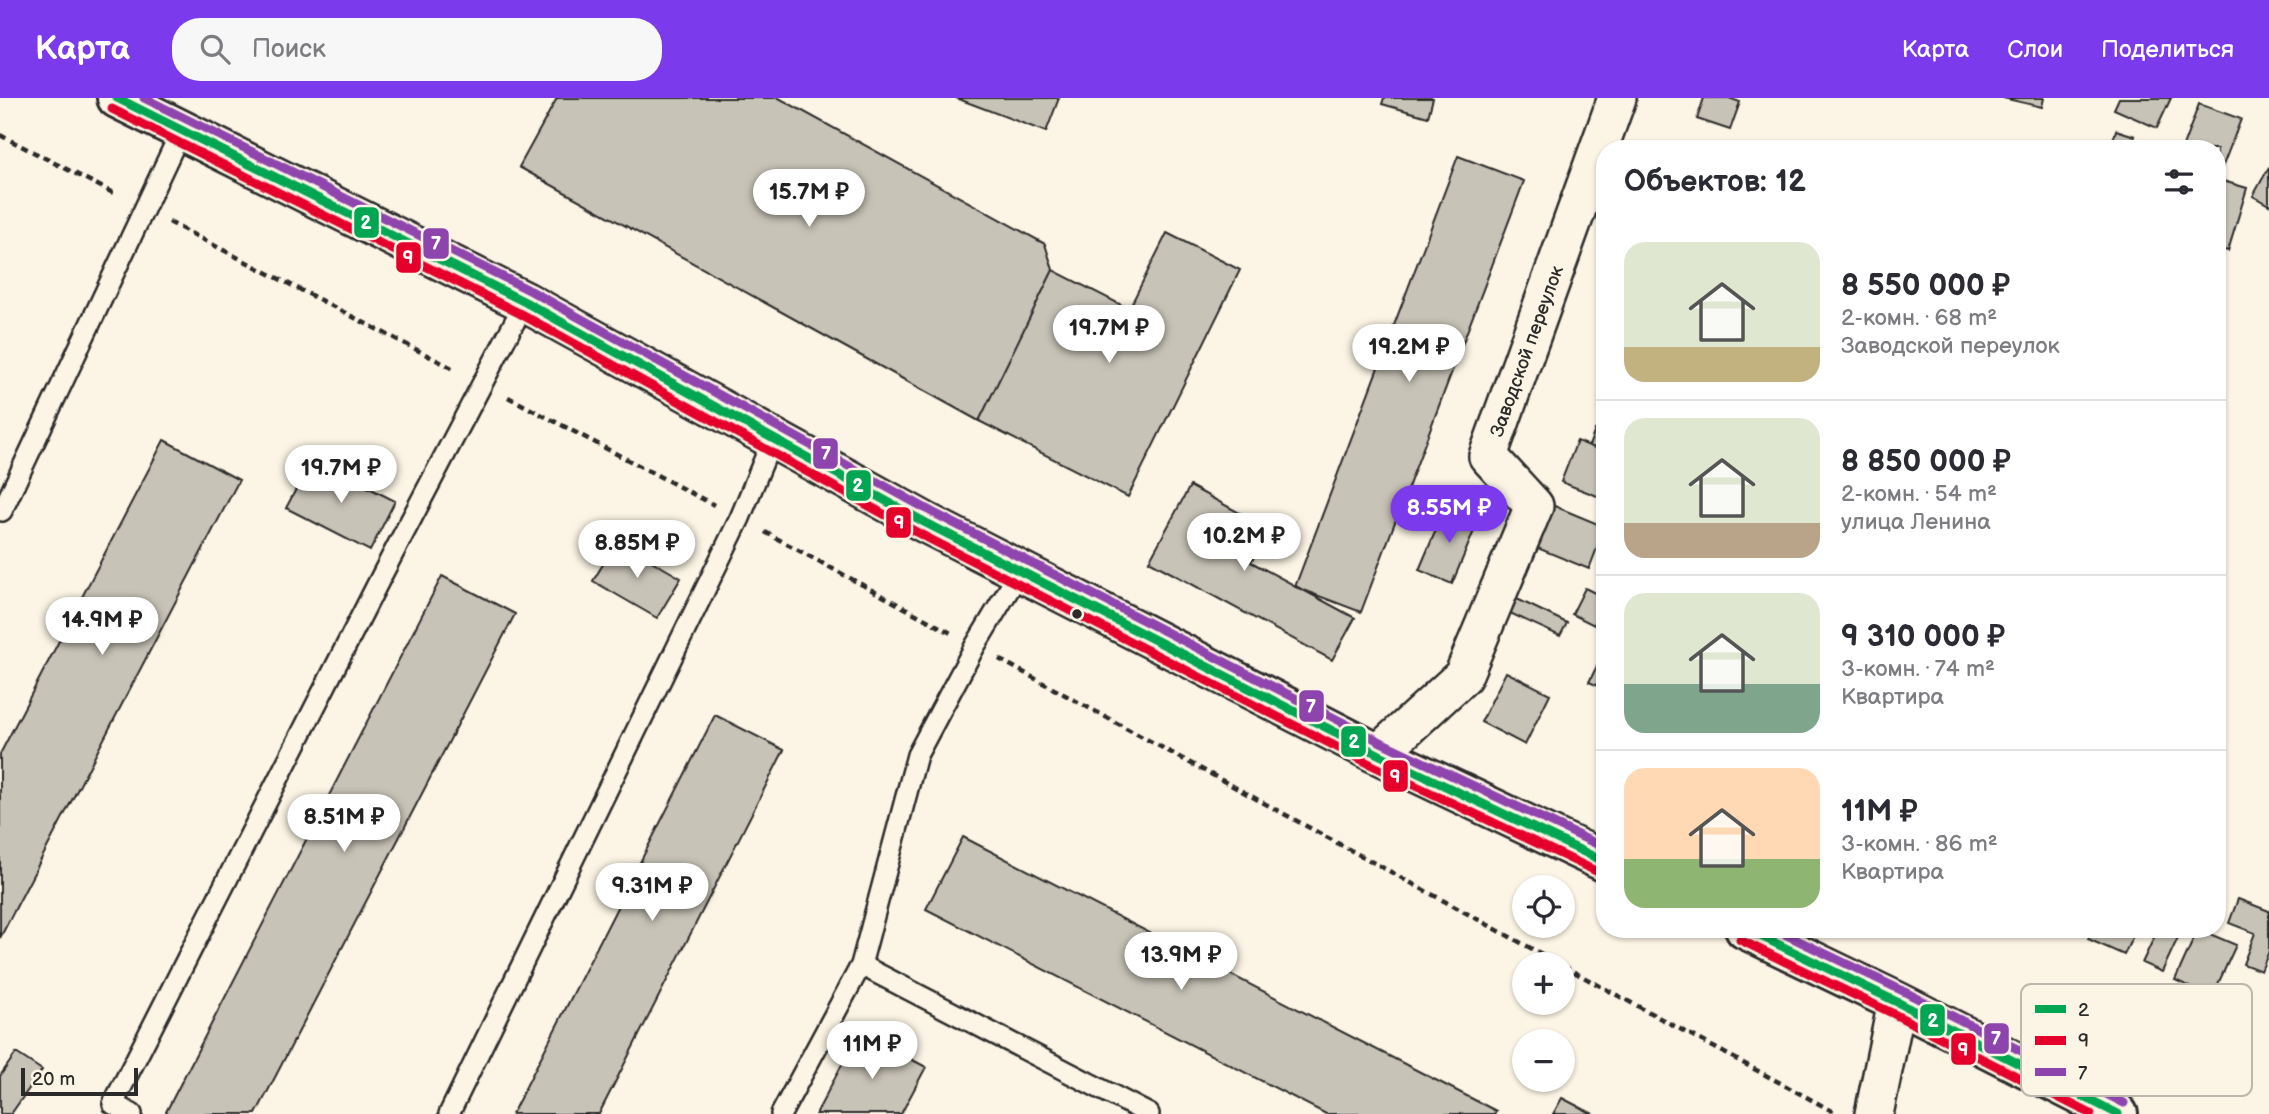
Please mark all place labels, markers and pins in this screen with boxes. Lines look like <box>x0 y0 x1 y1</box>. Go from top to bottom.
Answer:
pin: 15.7M ₽ <box>744 170 874 229</box>
pin: 19.7M ₽ <box>1044 306 1174 365</box>
pin: 19.2M ₽ <box>1344 324 1474 384</box>
pin: 19.7M ₽ <box>276 446 406 505</box>
pin: 8.55M ₽ <box>1384 486 1514 545</box>
pin: 10.2M ₽ <box>1179 514 1309 573</box>
pin: 8.85M ₽ <box>572 520 702 580</box>
pin: 14.9M ₽ <box>37 598 167 657</box>
unlabelled marker <box>1070 607 1084 621</box>
pin: 8.51M ₽ <box>279 794 409 854</box>
pin: 9.31M ₽ <box>587 864 717 923</box>
pin: 13.9M ₽ <box>1116 932 1246 992</box>
pin: 11M ₽ <box>823 1021 921 1081</box>

